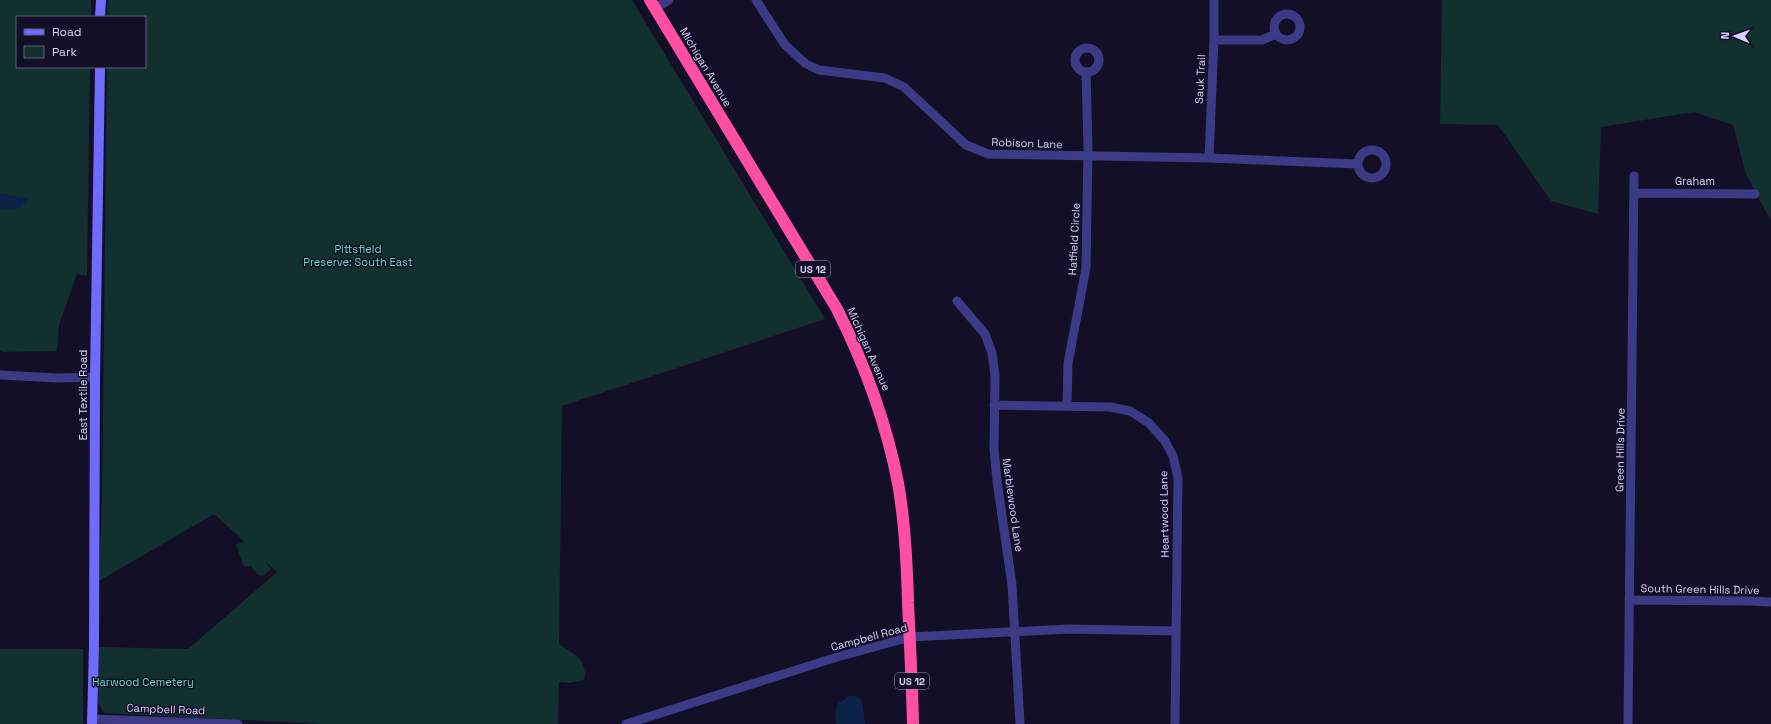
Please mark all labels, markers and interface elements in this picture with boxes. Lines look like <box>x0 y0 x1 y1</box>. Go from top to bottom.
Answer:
legend <box>16 16 146 68</box>
north arrow <box>1715 16 1755 56</box>
text: Road <box>52 24 81 40</box>
street label: Michigan Avenue <box>677 25 735 109</box>
text: N <box>1718 32 1732 40</box>
text: Park <box>52 44 77 60</box>
street label: Sauk Trail <box>1192 54 1208 104</box>
street label: Robison Lane <box>991 135 1063 151</box>
street label: Graham <box>1675 174 1715 188</box>
street label: Hatfield Circle <box>1065 202 1083 276</box>
park label: Pittsfield Preserve: South East <box>303 242 413 269</box>
road number: US 12 <box>796 261 830 277</box>
street label: Michigan Avenue <box>844 305 894 393</box>
street label: East Textile Road <box>76 350 90 440</box>
street label: Green Hills Drive <box>1612 408 1628 492</box>
street label: Marblewood Lane <box>1000 457 1026 553</box>
street label: Heartwood Lane <box>1156 470 1172 558</box>
street label: South Green Hills Drive <box>1640 581 1760 597</box>
street label: Campbell Road <box>829 620 909 654</box>
road number: US 12 <box>895 673 929 689</box>
park label: Harwood Cemetery <box>92 675 194 689</box>
street label: Campbell Road <box>126 701 206 717</box>

